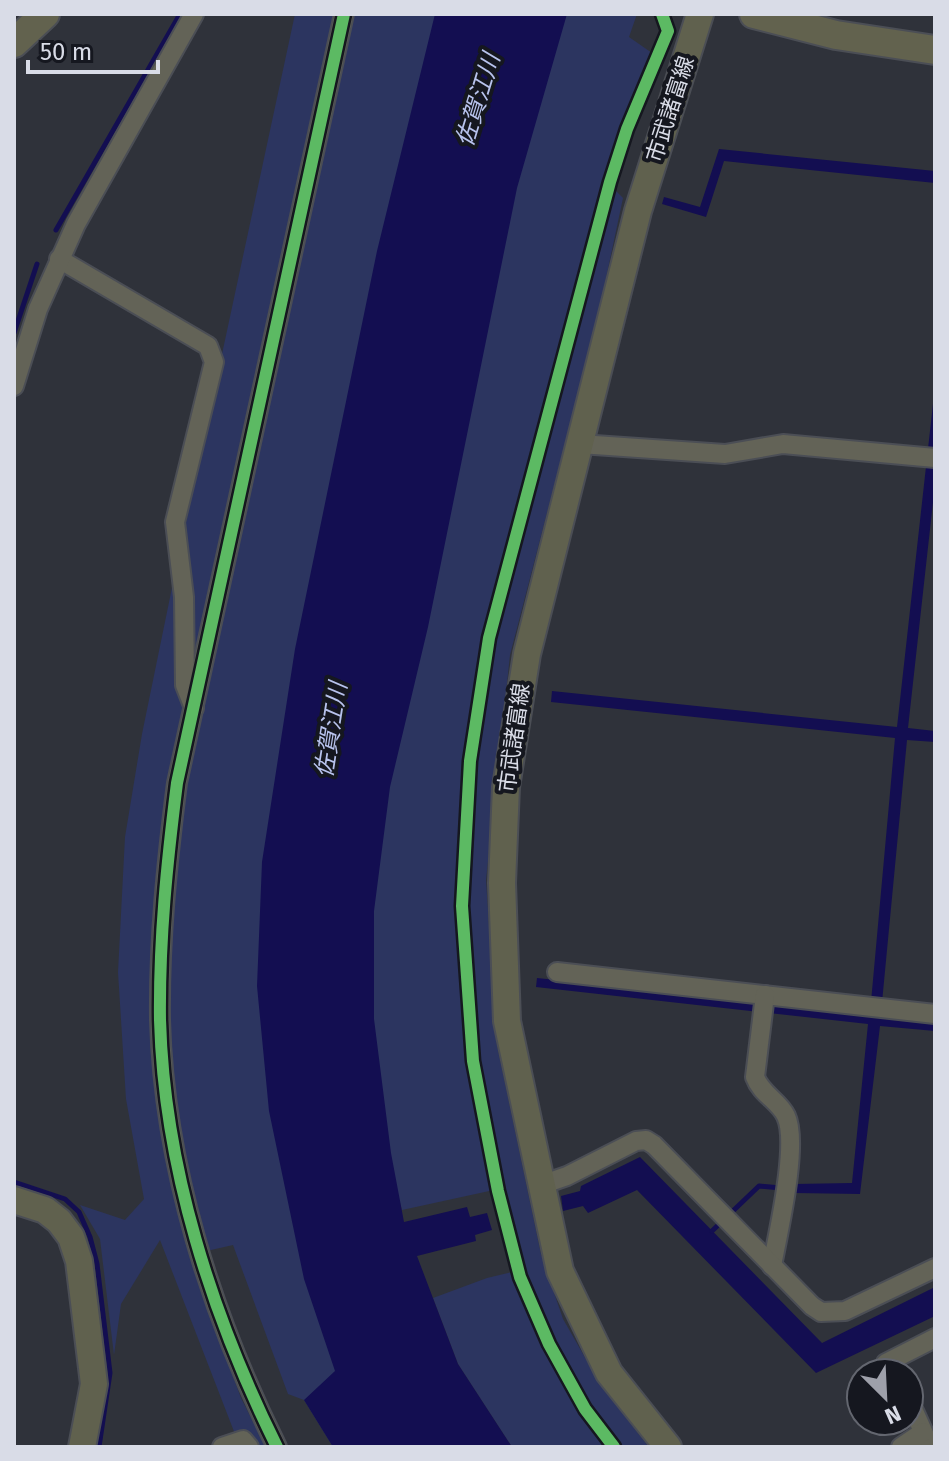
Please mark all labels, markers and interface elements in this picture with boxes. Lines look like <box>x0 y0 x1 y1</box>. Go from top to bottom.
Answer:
scale bar <box>28 24 158 74</box>
text: 50 m <box>40 38 92 66</box>
water label: 佐賀江川 <box>451 47 506 150</box>
street label: 市武諸富線 <box>640 53 700 165</box>
water label: 佐賀江川 <box>310 677 353 780</box>
street label: 市武諸富線 <box>493 682 535 794</box>
north arrow <box>845 1357 925 1437</box>
text: N <box>881 1400 905 1430</box>

